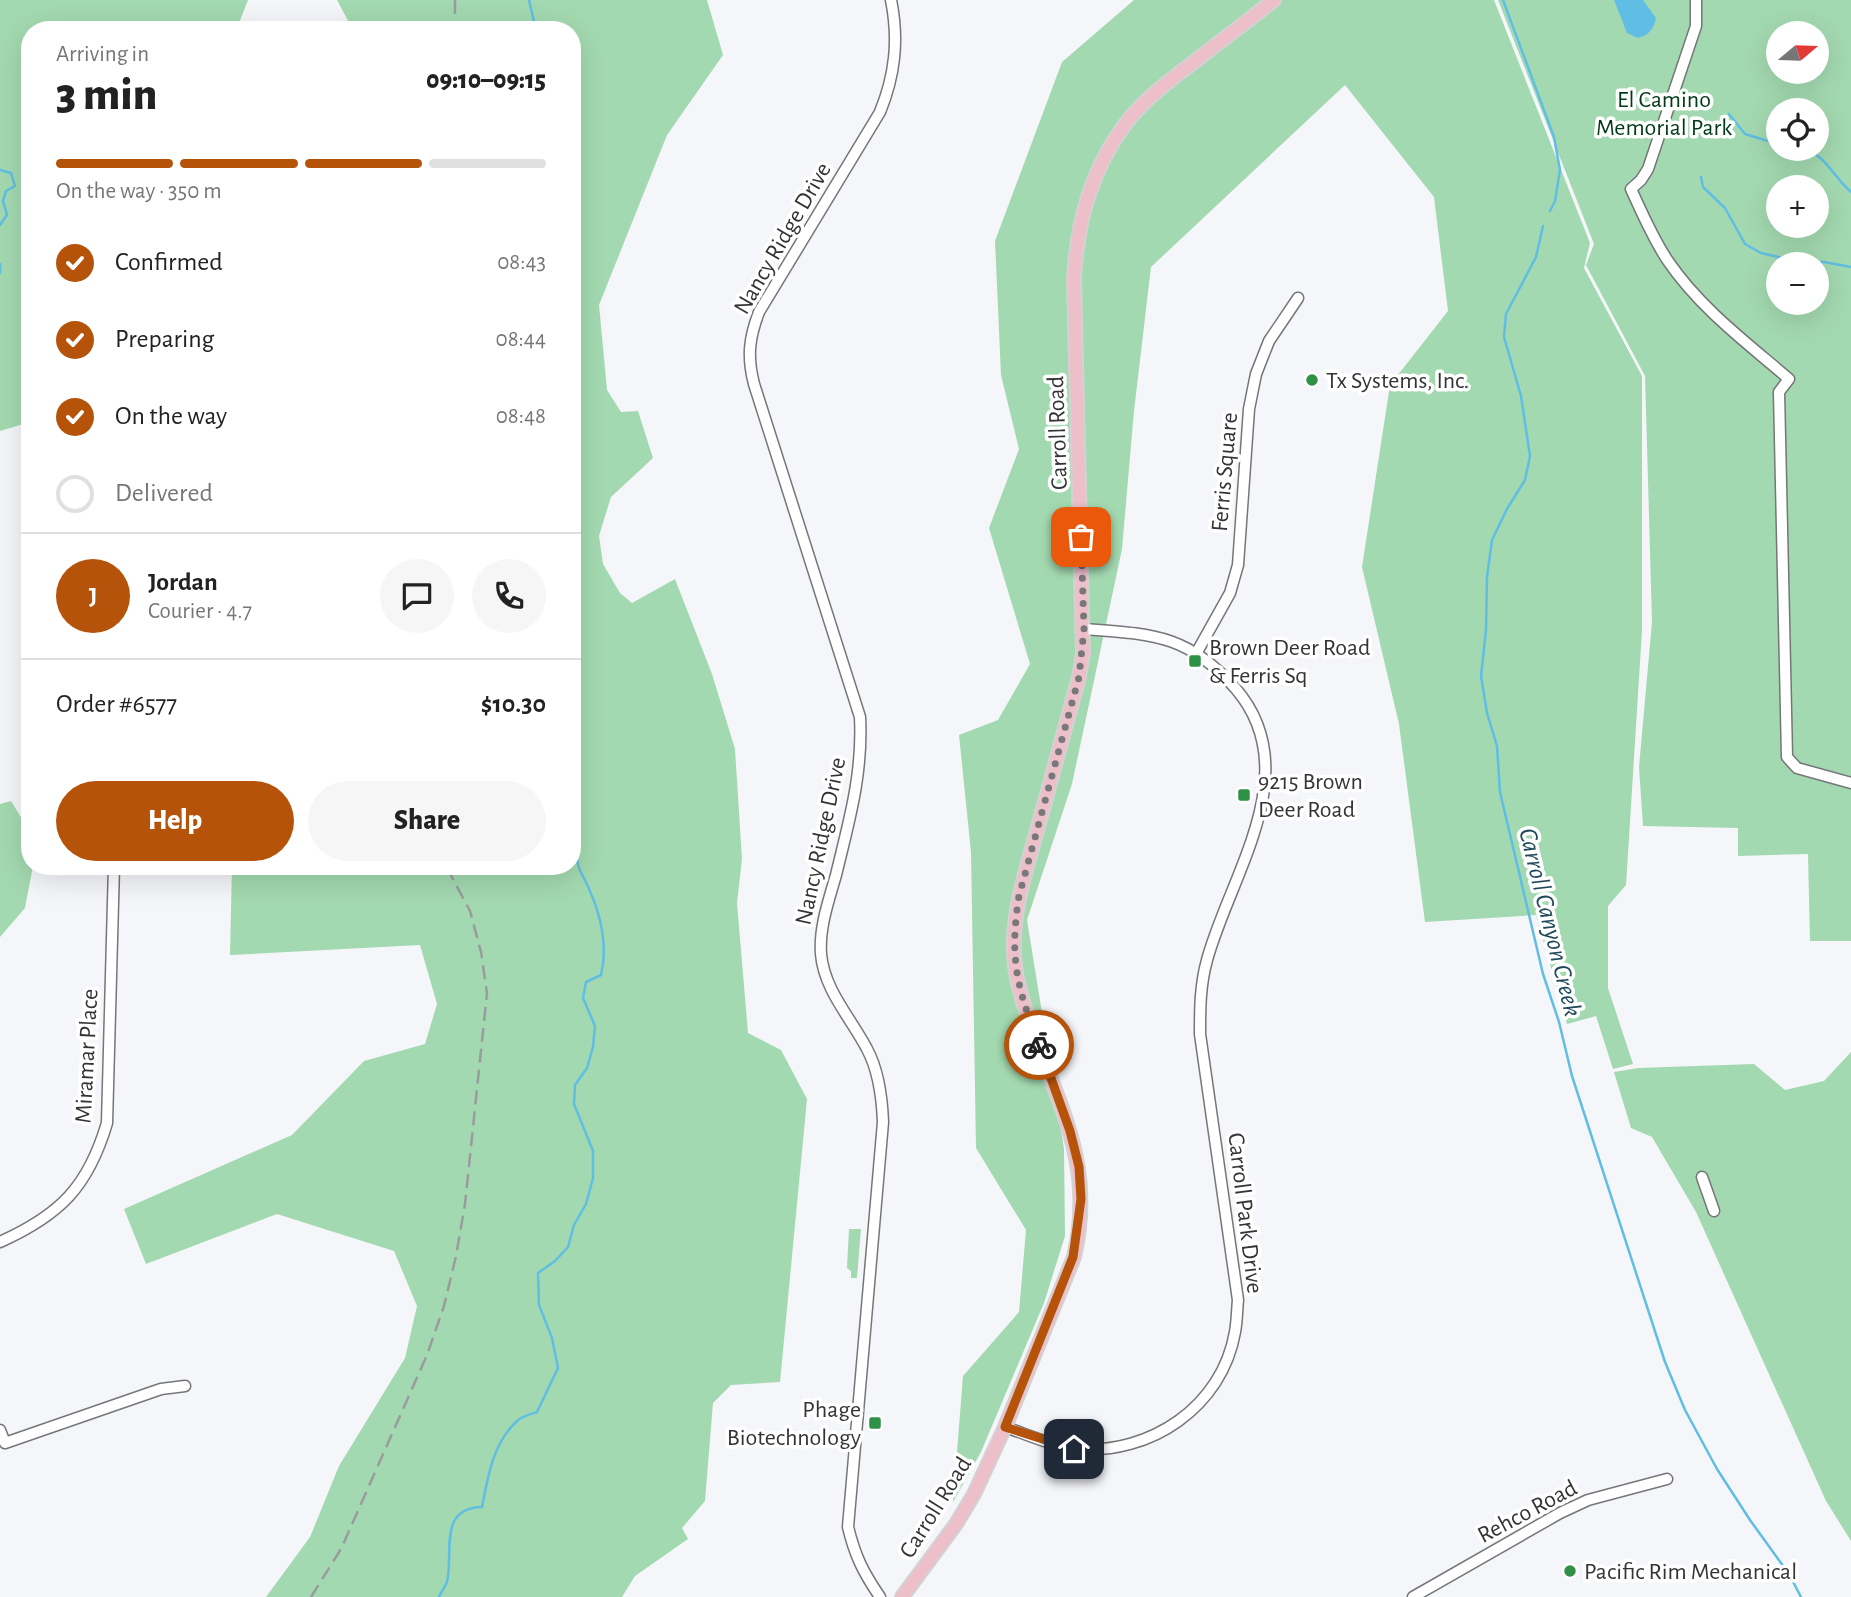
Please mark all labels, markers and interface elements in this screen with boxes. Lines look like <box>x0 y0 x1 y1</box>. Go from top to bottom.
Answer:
north arrow <box>1766 21 1829 84</box>
map controls <box>1766 21 1829 315</box>
text: Arriving in <box>56 43 149 66</box>
text: 09:10–09:15 <box>426 67 546 93</box>
text: 3 min <box>56 72 157 118</box>
park label: El Camino Memorial Park <box>1596 88 1732 140</box>
button: locate <box>1766 98 1829 161</box>
street label: Nancy Ridge Drive <box>730 159 836 318</box>
button: + <box>1766 175 1829 238</box>
text: On the way · 350 m <box>56 180 222 203</box>
icon: check <box>56 244 94 282</box>
text: Confirmed <box>115 249 223 275</box>
text: 08:43 <box>497 251 546 274</box>
button: − <box>1766 252 1829 315</box>
icon: check <box>56 321 94 359</box>
text: Preparing <box>115 326 214 352</box>
text: 08:44 <box>496 328 546 351</box>
place label: Tx Systems, Inc. <box>1326 369 1469 393</box>
marker: Tx Systems, Inc. <box>1304 372 1320 388</box>
street label: Carroll Road <box>1044 376 1072 490</box>
icon: check <box>56 398 94 436</box>
text: On the way <box>115 403 227 429</box>
text: 08:48 <box>496 405 546 428</box>
street label: Ferris Square <box>1208 411 1242 533</box>
text: Delivered <box>115 480 213 506</box>
pin <box>1051 507 1111 567</box>
icon: bag <box>1062 518 1100 556</box>
button: chat <box>380 559 454 633</box>
button: phone <box>472 559 546 633</box>
text: Jordan <box>148 569 218 595</box>
text: J <box>89 583 97 609</box>
text: Courier · 4.7 <box>148 600 252 623</box>
place label: Brown Deer Road & Ferris Sq <box>1209 636 1370 688</box>
marker: Brown Deer Road & Ferris Sq <box>1187 653 1203 669</box>
text: Order #6577 <box>56 691 177 717</box>
text: $10.30 <box>481 691 546 717</box>
street label: Nancy Ridge Drive <box>791 755 850 927</box>
place label: 9215 Brown Deer Road <box>1258 770 1363 822</box>
button: Help <box>56 781 294 861</box>
button: Share <box>308 781 546 861</box>
marker: 9215 Brown Deer Road <box>1236 787 1252 803</box>
water label: Carroll Canyon Creek <box>1514 825 1586 1019</box>
street label: Miramar Place <box>71 988 103 1124</box>
courier <box>1004 1010 1074 1080</box>
icon: bike <box>1020 1026 1058 1064</box>
street label: Carroll Park Drive <box>1223 1131 1267 1295</box>
place label: Phage Biotechnology <box>727 1398 861 1450</box>
marker: Phage Biotechnology <box>867 1415 883 1431</box>
pin <box>1044 1419 1104 1479</box>
icon: home <box>1055 1430 1093 1468</box>
street label: Carroll Road <box>895 1453 976 1562</box>
street label: Rehco Road <box>1474 1476 1581 1548</box>
place label: Pacific Rim Mechanical <box>1584 1560 1797 1584</box>
marker: Pacific Rim Mechanical <box>1562 1563 1578 1579</box>

